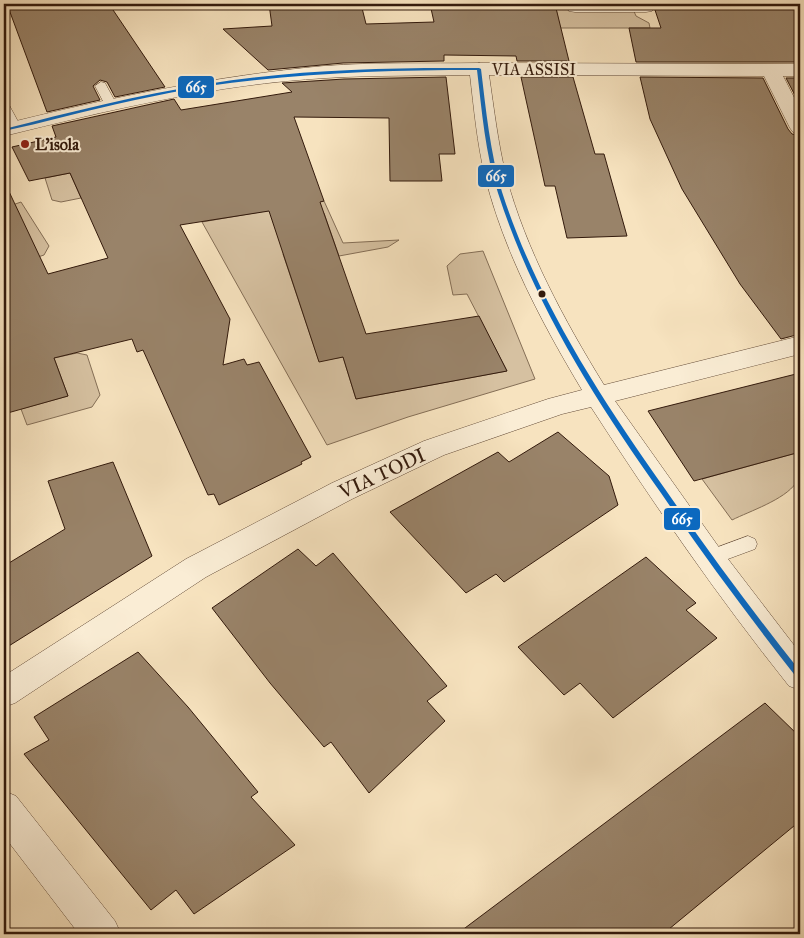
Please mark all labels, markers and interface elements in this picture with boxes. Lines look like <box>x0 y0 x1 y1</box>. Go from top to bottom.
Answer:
street label: VIA ASSISI <box>491 60 576 79</box>
line badge: 665 <box>177 75 215 99</box>
text: 665 <box>186 79 207 96</box>
place label: L'isola <box>35 135 80 154</box>
marker: L'isola <box>19 138 31 150</box>
line badge: 665 <box>477 164 515 188</box>
text: 665 <box>486 168 507 185</box>
unlabelled marker <box>537 289 547 299</box>
street label: VIA TODI <box>334 442 429 504</box>
line badge: 665 <box>663 507 701 531</box>
text: 665 <box>672 511 693 528</box>

